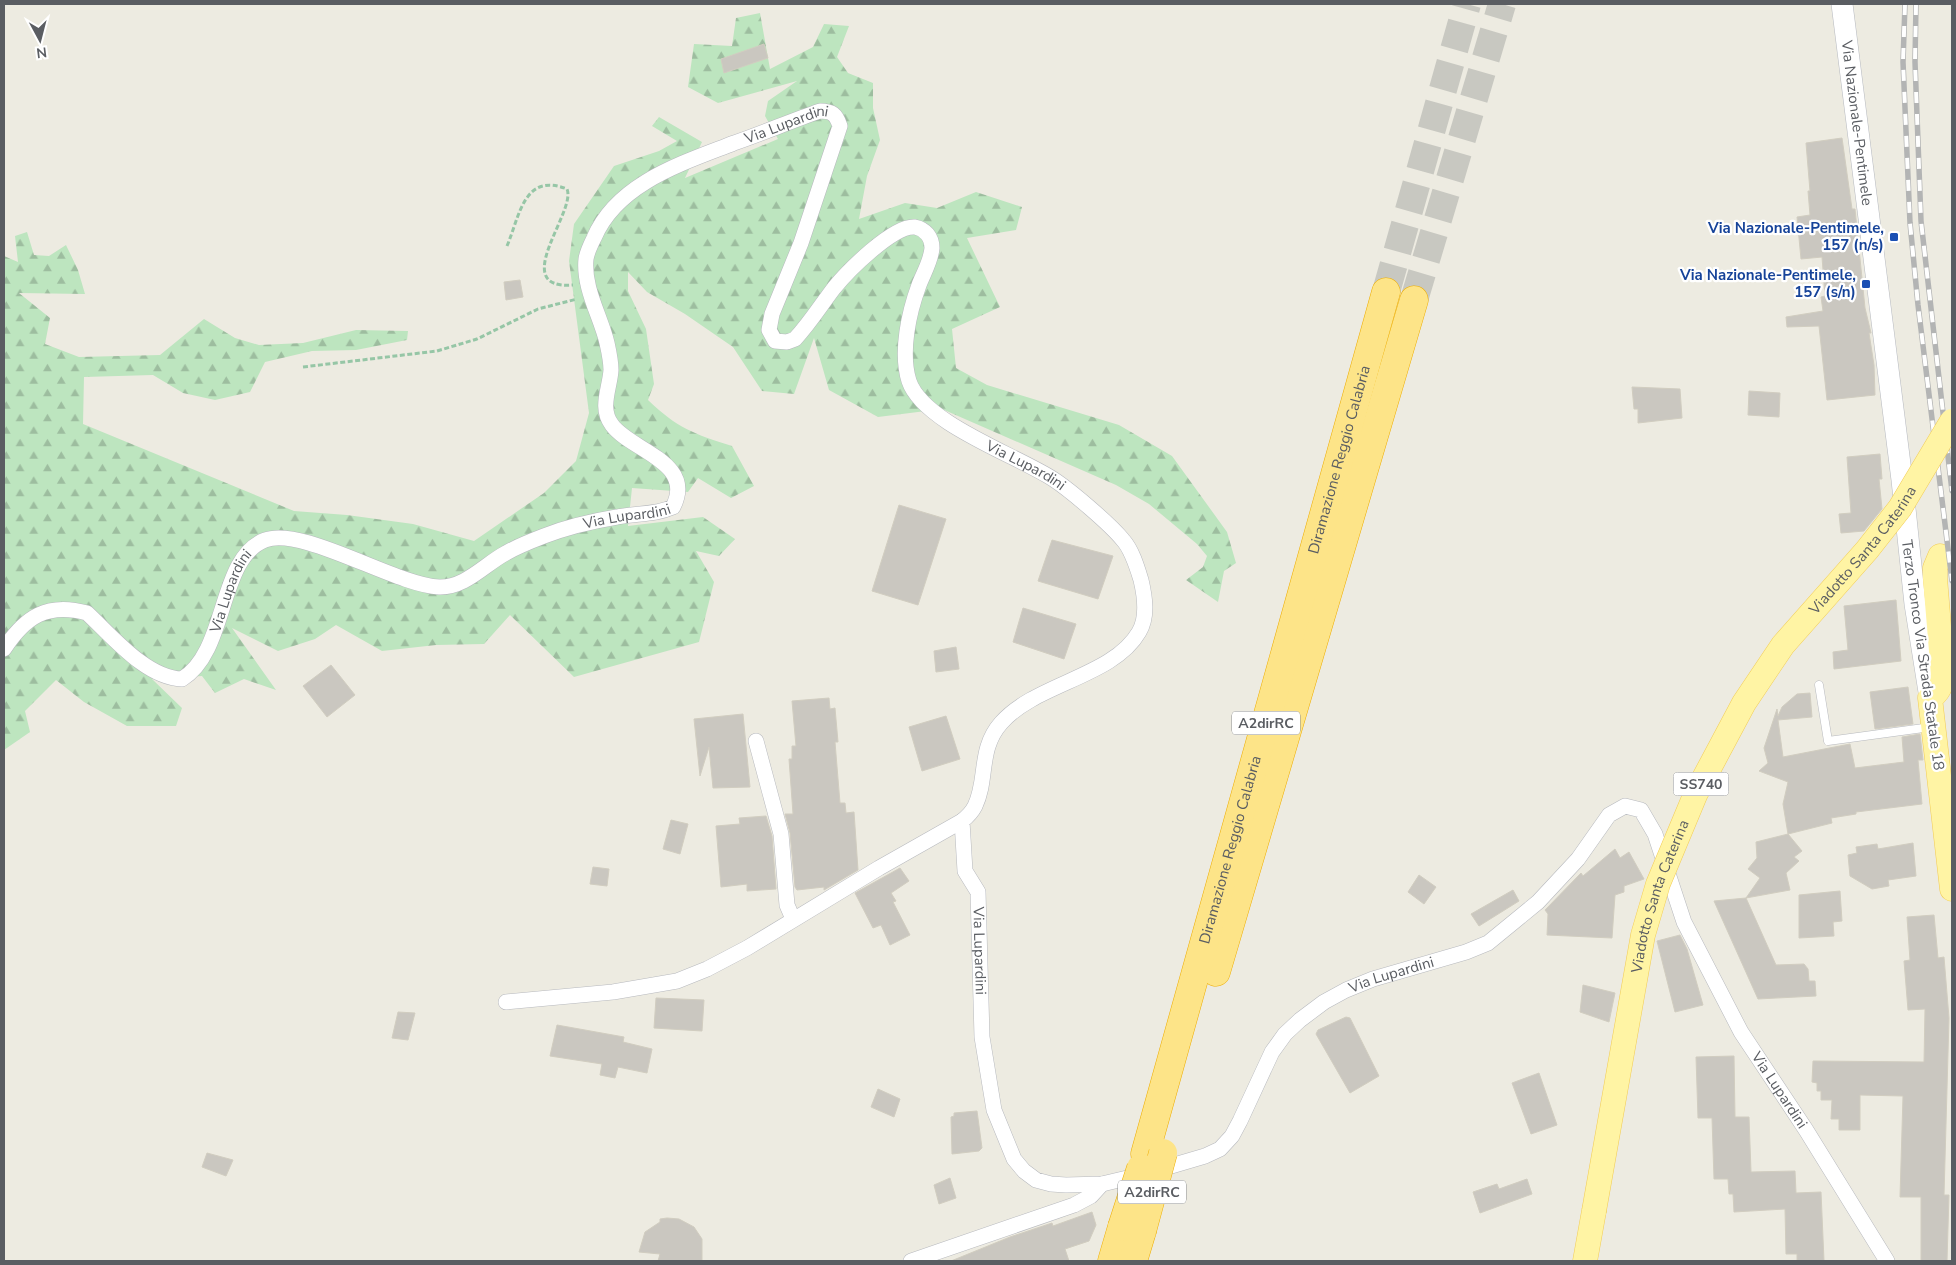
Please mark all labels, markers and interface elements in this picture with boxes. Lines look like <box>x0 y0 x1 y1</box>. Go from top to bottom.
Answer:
north arrow <box>15 15 65 65</box>
street label: Via Nazionale-Pentimele <box>1837 38 1877 207</box>
text: N <box>35 42 48 62</box>
street label: Via Lupardini <box>741 101 830 149</box>
place label: Via Nazionale-Pentimele, 157 (n/s) <box>1707 218 1884 255</box>
marker: Via Nazionale-Pentimele, 157 (n/s) <box>1888 231 1900 243</box>
place label: Via Nazionale-Pentimele, 157 (s/n) <box>1679 265 1856 302</box>
marker: Via Nazionale-Pentimele, 157 (s/n) <box>1860 278 1872 290</box>
street label: Diramazione Reggio Calabria <box>1303 363 1375 556</box>
street label: Via Lupardini <box>982 435 1070 495</box>
street label: Viadotto Santa Caterina <box>1804 482 1921 620</box>
street label: Via Lupardini <box>580 499 673 534</box>
street label: Terzo Tronco Via Strada Statale 18 <box>1897 538 1949 772</box>
street label: Via Lupardini <box>205 545 256 636</box>
road number: A2dirRC <box>1232 711 1300 734</box>
street label: Diramazione Reggio Calabria <box>1194 753 1266 946</box>
road number: SS740 <box>1674 772 1728 796</box>
street label: Viadotto Santa Caterina <box>1626 817 1694 976</box>
street label: Via Lupardini <box>968 905 991 995</box>
street label: Via Lupardini <box>1345 952 1436 998</box>
street label: Via Lupardini <box>1746 1047 1812 1132</box>
road number: A2dirRC <box>1118 1180 1186 1204</box>

